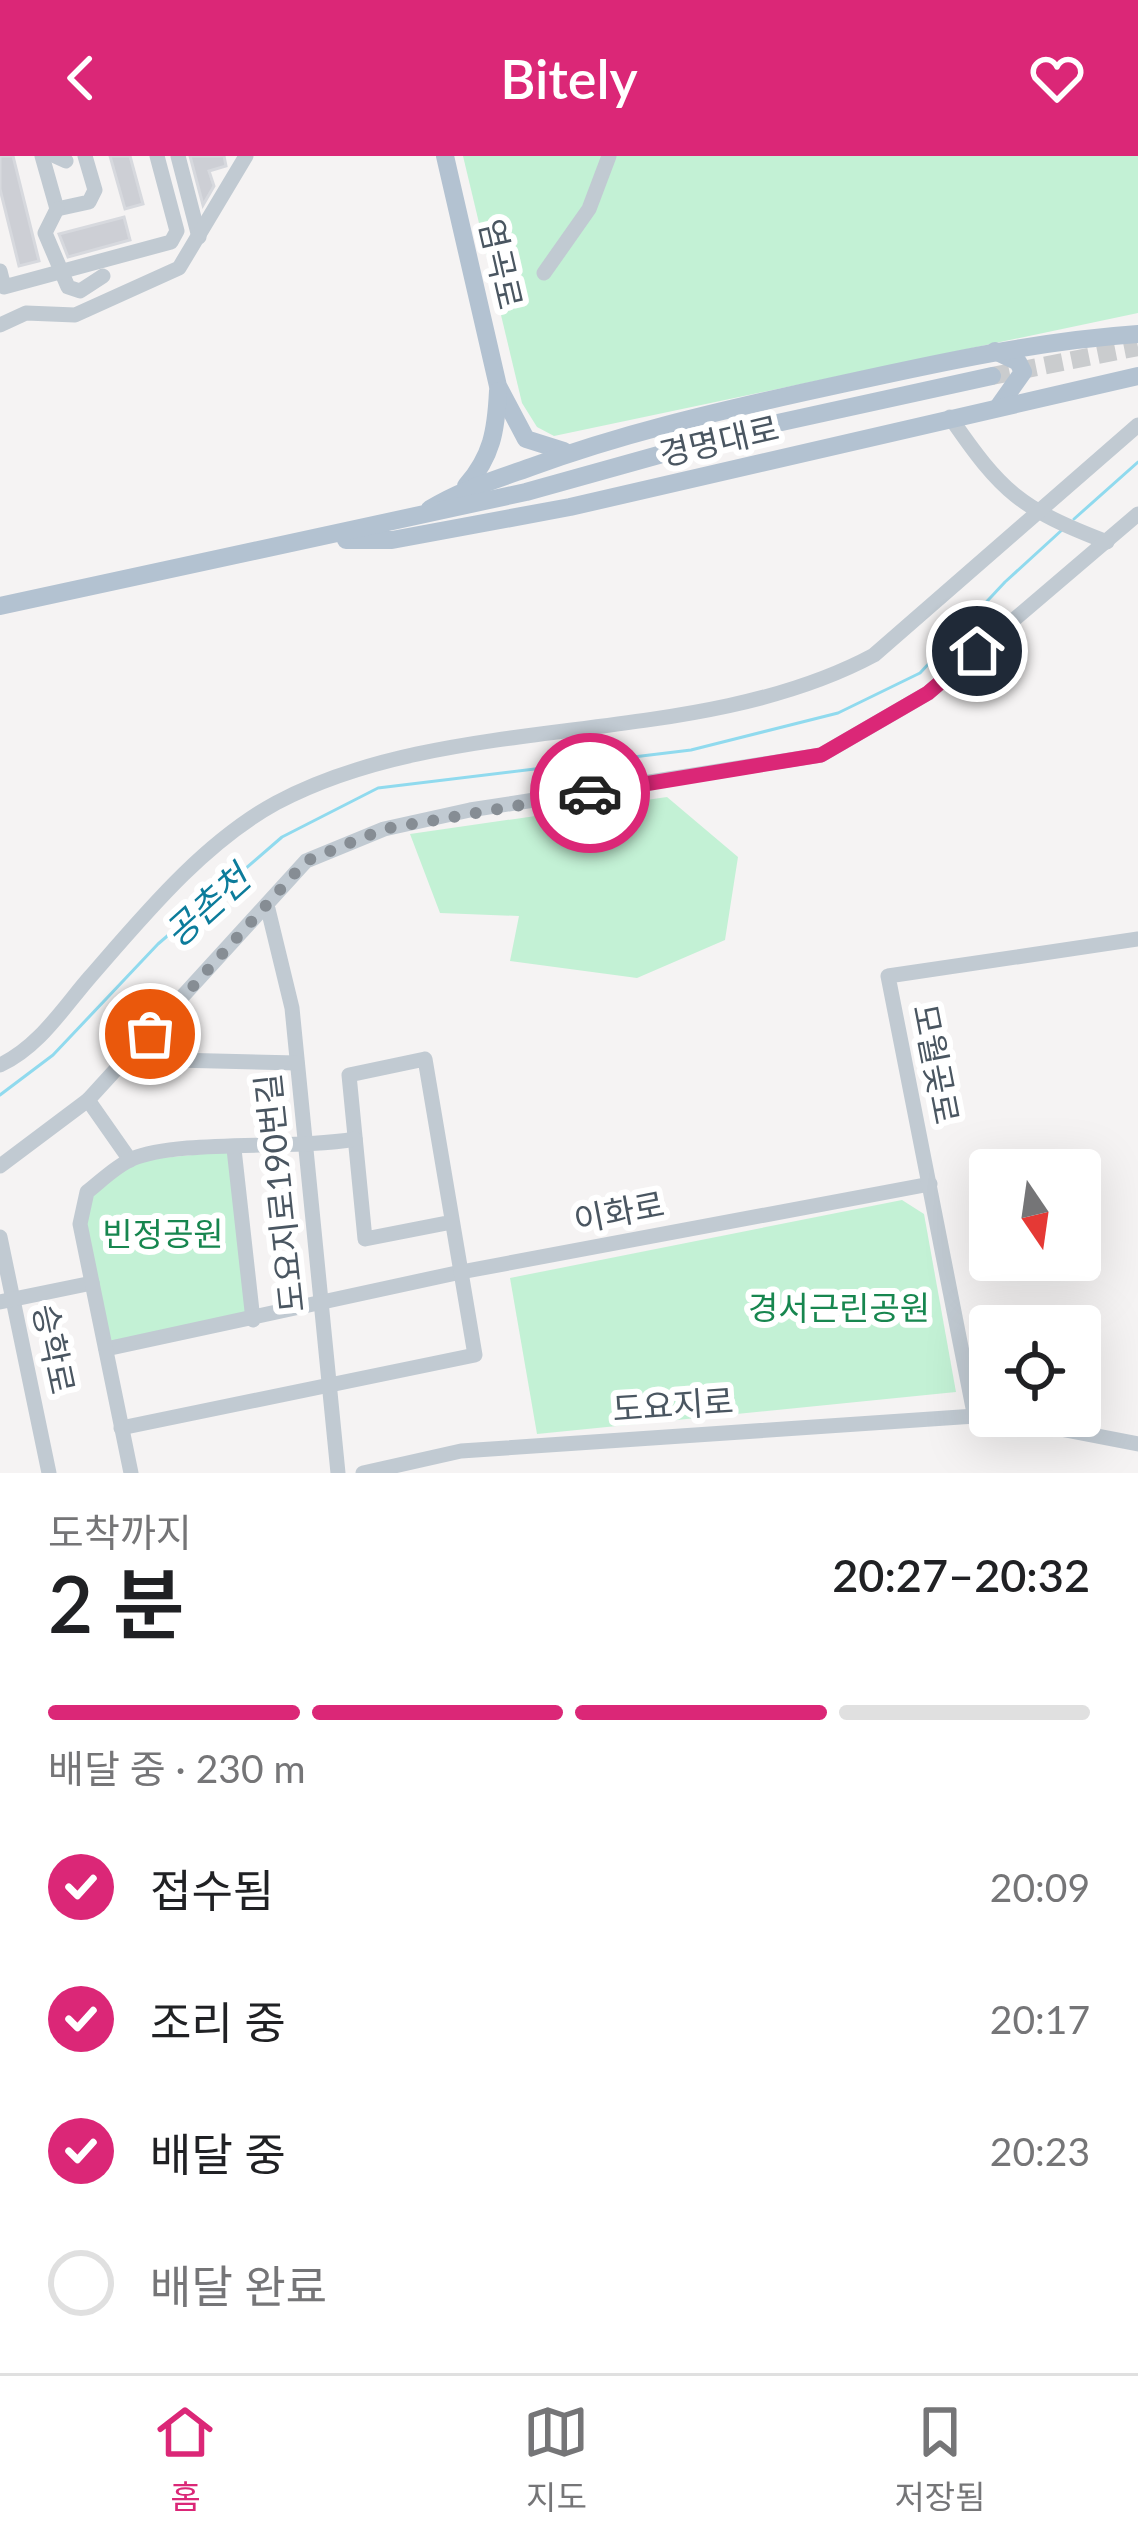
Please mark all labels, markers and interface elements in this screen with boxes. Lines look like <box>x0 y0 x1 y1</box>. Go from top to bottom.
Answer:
icon: back <box>48 45 114 111</box>
icon: heart <box>1024 45 1090 111</box>
text: Bitely <box>500 46 638 111</box>
street label: 염곡로 <box>472 215 532 313</box>
street label: 경명대로 <box>655 407 782 473</box>
pin <box>926 600 1028 702</box>
icon: home <box>944 618 1010 684</box>
courier <box>530 733 650 853</box>
icon: car <box>557 760 623 826</box>
water label: 공촌천 <box>155 853 261 955</box>
pin <box>99 983 201 1085</box>
street label: 모월곶로 <box>906 1000 968 1127</box>
icon: bag <box>117 1001 183 1067</box>
street label: 도요지로190번길 <box>247 1072 311 1314</box>
north arrow <box>969 1149 1101 1281</box>
map controls <box>969 1149 1101 1437</box>
street label: 이화로 <box>570 1183 667 1239</box>
park label: 빈정공원 <box>102 1213 224 1253</box>
park label: 경서근린공원 <box>748 1287 930 1327</box>
street label: 승학로 <box>26 1300 84 1398</box>
button: locate <box>969 1305 1101 1437</box>
street label: 도요지로 <box>611 1380 735 1428</box>
text: 도착까지 <box>48 1509 192 1555</box>
text: 20:27–20:32 <box>832 1548 1090 1602</box>
text: 2 분 <box>48 1556 184 1650</box>
text: 배달 중 · 230 m <box>48 1745 306 1791</box>
icon: check <box>48 1854 114 1920</box>
text: 접수됨 <box>150 1863 274 1917</box>
text: 20:09 <box>990 1864 1090 1910</box>
icon: check <box>48 1986 114 2052</box>
text: 조리 중 <box>150 1995 286 2049</box>
text: 20:17 <box>990 1996 1090 2042</box>
icon: check <box>48 2118 114 2184</box>
text: 배달 중 <box>150 2127 286 2181</box>
text: 20:23 <box>990 2128 1090 2174</box>
text: 배달 완료 <box>150 2259 327 2313</box>
tab: 홈 <box>152 2399 218 2519</box>
tab: 지도 <box>523 2399 589 2519</box>
tab: 저장됨 <box>894 2399 986 2519</box>

